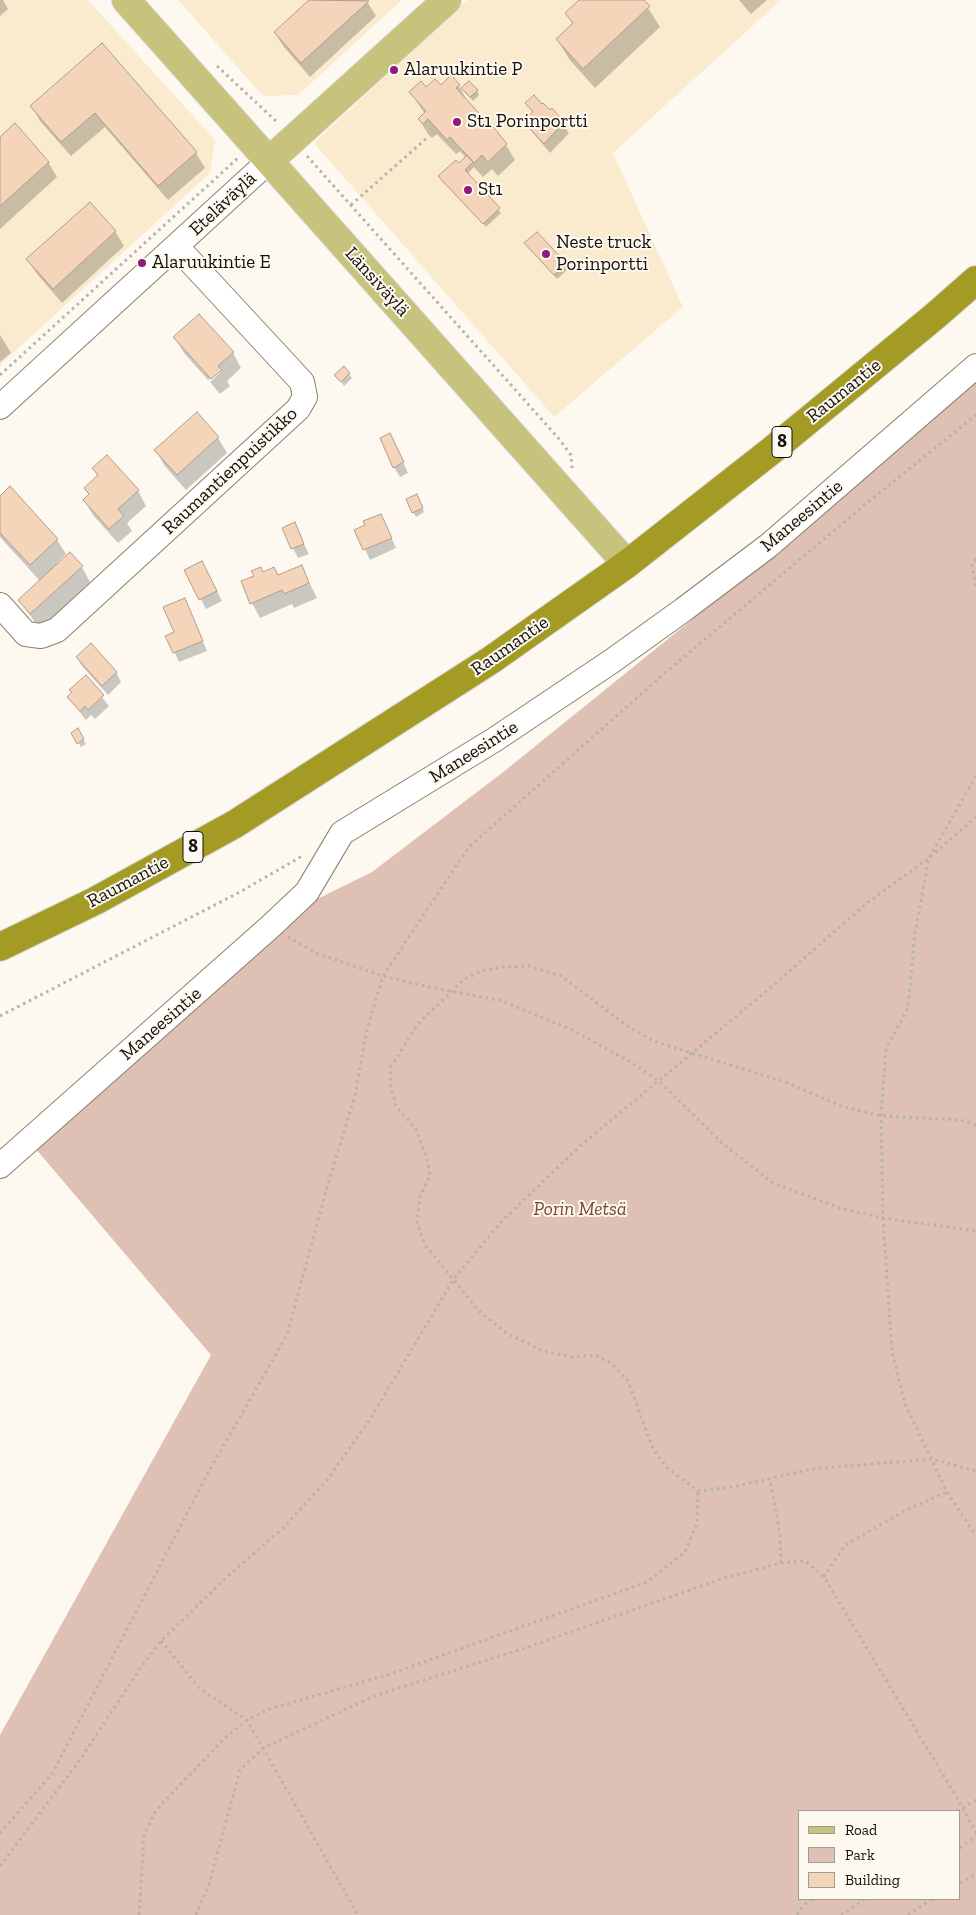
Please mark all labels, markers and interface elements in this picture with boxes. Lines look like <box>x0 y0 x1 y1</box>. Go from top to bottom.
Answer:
place label: Alaruukintie P <box>404 59 522 81</box>
marker: Alaruukintie P <box>388 64 400 76</box>
place label: St1 Porinportti <box>467 111 588 133</box>
marker: St1 Porinportti <box>451 116 463 128</box>
street label: Eteläväylä <box>185 167 261 241</box>
place label: St1 <box>478 179 502 201</box>
marker: St1 <box>462 184 474 196</box>
place label: Neste truck Porinportti <box>556 232 651 276</box>
street label: Länsiväylä <box>340 242 414 322</box>
marker: Neste truck Porinportti <box>540 248 552 260</box>
place label: Alaruukintie E <box>152 252 271 274</box>
marker: Alaruukintie E <box>136 257 148 269</box>
street label: Raumantie <box>802 354 886 428</box>
street label: Raumantienpuistikko <box>158 402 302 540</box>
road number: 8 <box>772 427 792 458</box>
street label: Maneesintie <box>756 475 848 557</box>
street label: Raumantie <box>467 611 553 681</box>
street label: Maneesintie <box>425 716 523 788</box>
road number: 8 <box>183 832 203 862</box>
street label: Raumantie <box>83 851 173 913</box>
street label: Maneesintie <box>116 982 206 1066</box>
park label: Porin Metsä <box>533 1199 627 1221</box>
legend <box>798 1810 961 1900</box>
text: Road <box>845 1821 877 1839</box>
text: Park <box>845 1846 875 1864</box>
text: Building <box>845 1871 900 1889</box>

